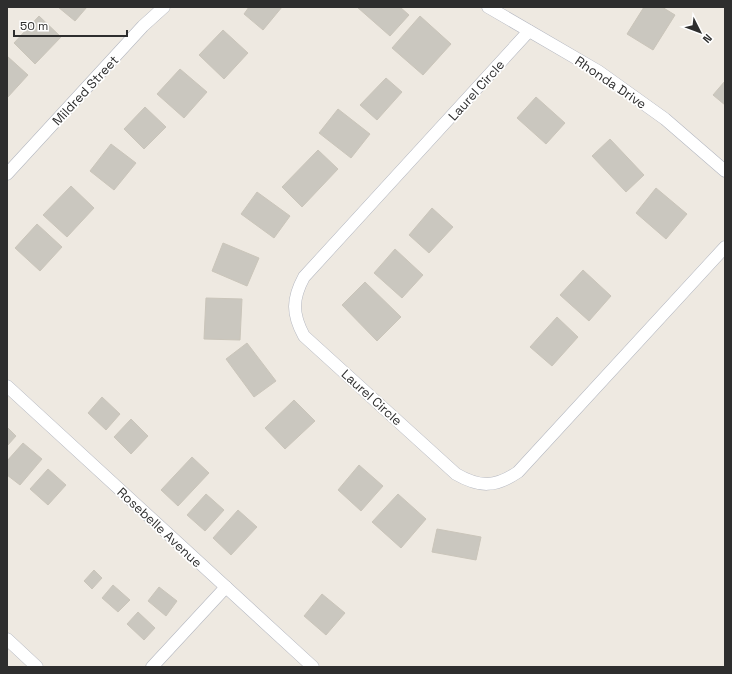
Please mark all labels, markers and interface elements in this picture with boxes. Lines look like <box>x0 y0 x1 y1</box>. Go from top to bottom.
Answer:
scale bar <box>14 12 127 38</box>
north arrow <box>680 12 720 52</box>
text: 50 m <box>20 18 48 34</box>
text: N <box>700 31 715 46</box>
street label: Mildred Street <box>49 52 122 129</box>
street label: Rhonda Drive <box>572 52 650 113</box>
street label: Laurel Circle <box>445 56 508 124</box>
street label: Laurel Circle <box>338 366 406 429</box>
street label: Rosebelle Avenue <box>114 484 206 571</box>

